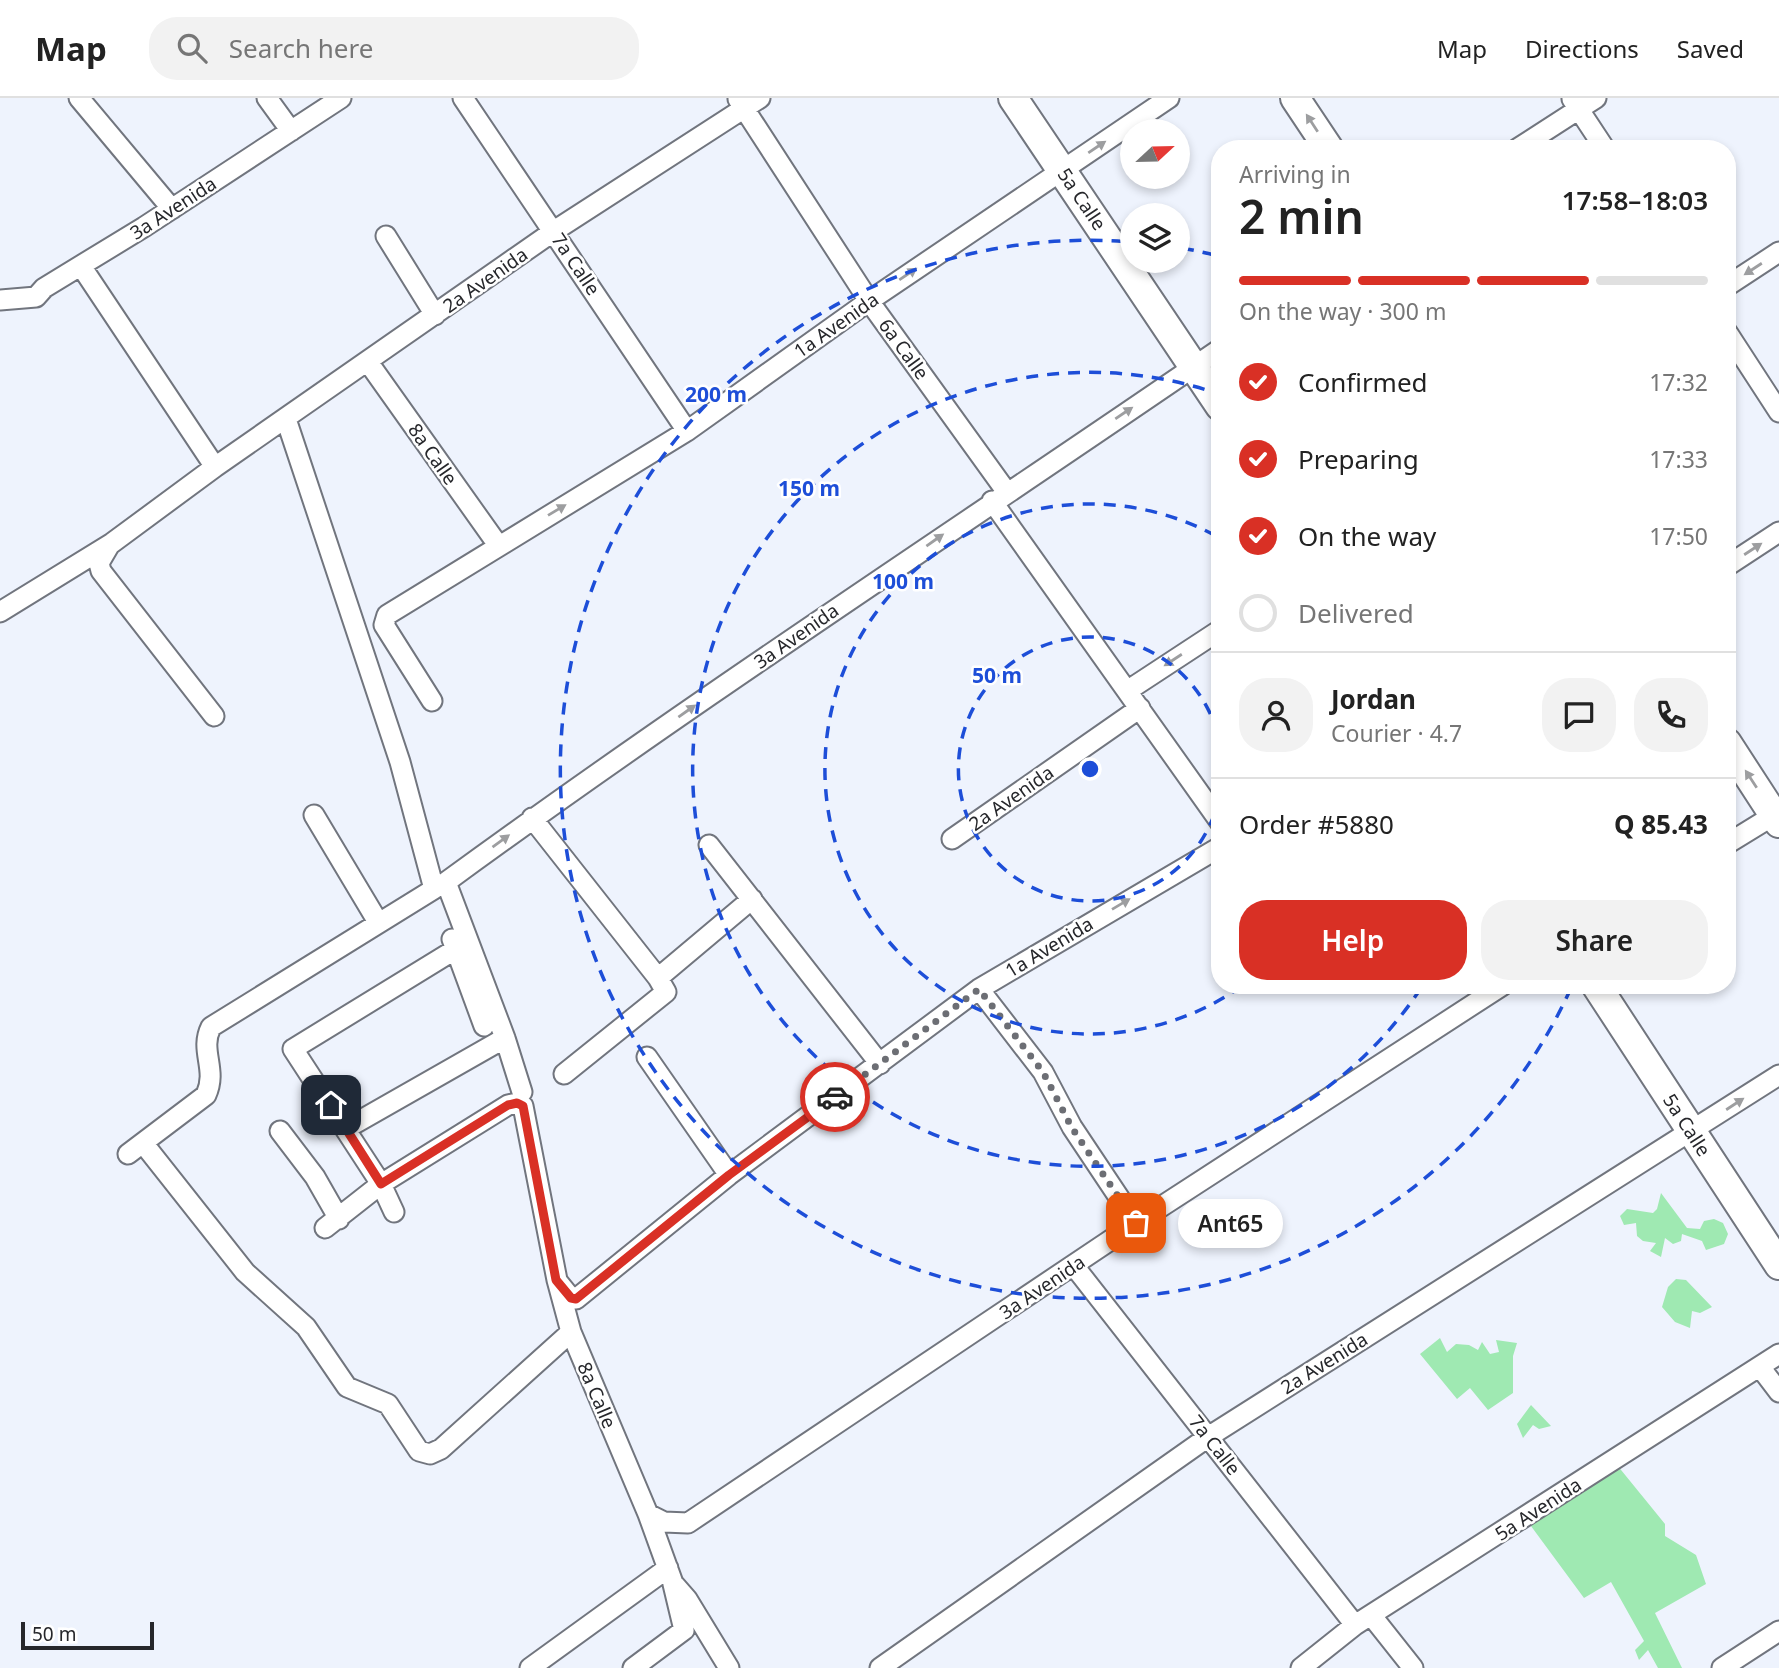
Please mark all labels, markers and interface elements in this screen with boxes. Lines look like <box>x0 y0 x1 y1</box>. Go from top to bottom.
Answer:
search box <box>149 17 639 80</box>
text: Map <box>35 26 107 71</box>
icon: search <box>173 29 211 67</box>
text: Search here <box>229 30 373 66</box>
text: Map <box>1437 32 1487 65</box>
text: Directions <box>1525 32 1639 65</box>
text: Saved <box>1677 32 1744 65</box>
one-way arrow <box>1306 114 1319 133</box>
north arrow <box>1120 119 1190 189</box>
map controls <box>1120 119 1190 273</box>
one-way arrow <box>1087 140 1106 153</box>
text: Arriving in <box>1239 158 1351 190</box>
street label: 5a Calle <box>1052 163 1112 235</box>
street label: 3a Avenida <box>125 170 221 246</box>
text: 17:58–18:03 <box>1562 182 1708 218</box>
text: 2 min <box>1239 185 1364 247</box>
button: layers <box>1120 203 1190 273</box>
street label: 7a Calle <box>546 228 606 300</box>
street label: 2a Avenida <box>437 241 533 319</box>
one-way arrow <box>1743 263 1763 276</box>
one-way arrow <box>899 267 917 281</box>
street label: 1a Avenida <box>788 286 884 364</box>
text: On the way · 300 m <box>1239 295 1446 327</box>
street label: 6a Calle <box>873 313 935 385</box>
icon: check <box>1239 363 1277 401</box>
text: Confirmed <box>1298 364 1428 400</box>
text: 17:32 <box>1649 366 1708 398</box>
text: 200 m <box>685 380 747 408</box>
one-way arrow <box>1114 407 1133 420</box>
street label: 8a Calle <box>402 418 464 490</box>
icon: check <box>1239 440 1277 478</box>
text: Preparing <box>1298 441 1419 477</box>
text: 17:33 <box>1649 443 1708 475</box>
text: 150 m <box>778 474 840 502</box>
one-way arrow <box>547 503 566 516</box>
icon: check <box>1239 517 1277 555</box>
text: On the way <box>1298 518 1436 554</box>
text: 17:50 <box>1649 520 1708 552</box>
one-way arrow <box>926 533 944 547</box>
one-way arrow <box>1744 542 1762 556</box>
text: 100 m <box>872 567 934 595</box>
text: Delivered <box>1298 595 1414 631</box>
street label: 3a Avenida <box>748 597 844 675</box>
one-way arrow <box>1164 654 1183 667</box>
text: 50 m <box>972 661 1022 689</box>
button: person <box>1239 678 1313 752</box>
button: chat <box>1542 678 1616 752</box>
button: phone <box>1634 678 1708 752</box>
text: Jordan <box>1331 681 1416 717</box>
one-way arrow <box>678 704 696 718</box>
text: Courier · 4.7 <box>1331 717 1462 749</box>
centre of rings <box>1078 757 1102 781</box>
street label: 2a Avenida <box>963 759 1059 837</box>
one-way arrow <box>1744 769 1757 789</box>
text: Order #5880 <box>1239 806 1394 842</box>
text: Q 85.43 <box>1614 806 1708 842</box>
one-way arrow <box>492 834 510 848</box>
one-way arrow <box>1112 897 1131 910</box>
button: Help <box>1239 900 1467 980</box>
button: Share <box>1481 900 1708 980</box>
street label: 1a Avenida <box>1000 911 1098 983</box>
courier <box>800 1062 870 1132</box>
pin <box>301 1075 361 1135</box>
icon: car <box>816 1078 854 1116</box>
icon: home <box>312 1086 350 1124</box>
street label: 5a Calle <box>1657 1089 1717 1161</box>
one-way arrow <box>1726 1098 1745 1111</box>
pin <box>1106 1193 1166 1253</box>
callout: Ant65 <box>1178 1198 1283 1248</box>
icon: bag <box>1117 1204 1155 1242</box>
text: Ant65 <box>1198 1207 1263 1239</box>
street label: 3a Avenida <box>994 1249 1090 1325</box>
street label: 2a Avenida <box>1276 1326 1372 1400</box>
street label: 8a Calle <box>571 1358 623 1432</box>
street label: 7a Calle <box>1183 1410 1247 1480</box>
street label: 5a Avenida <box>1490 1471 1586 1547</box>
scale bar <box>21 1619 154 1651</box>
text: 50 m <box>32 1621 76 1647</box>

